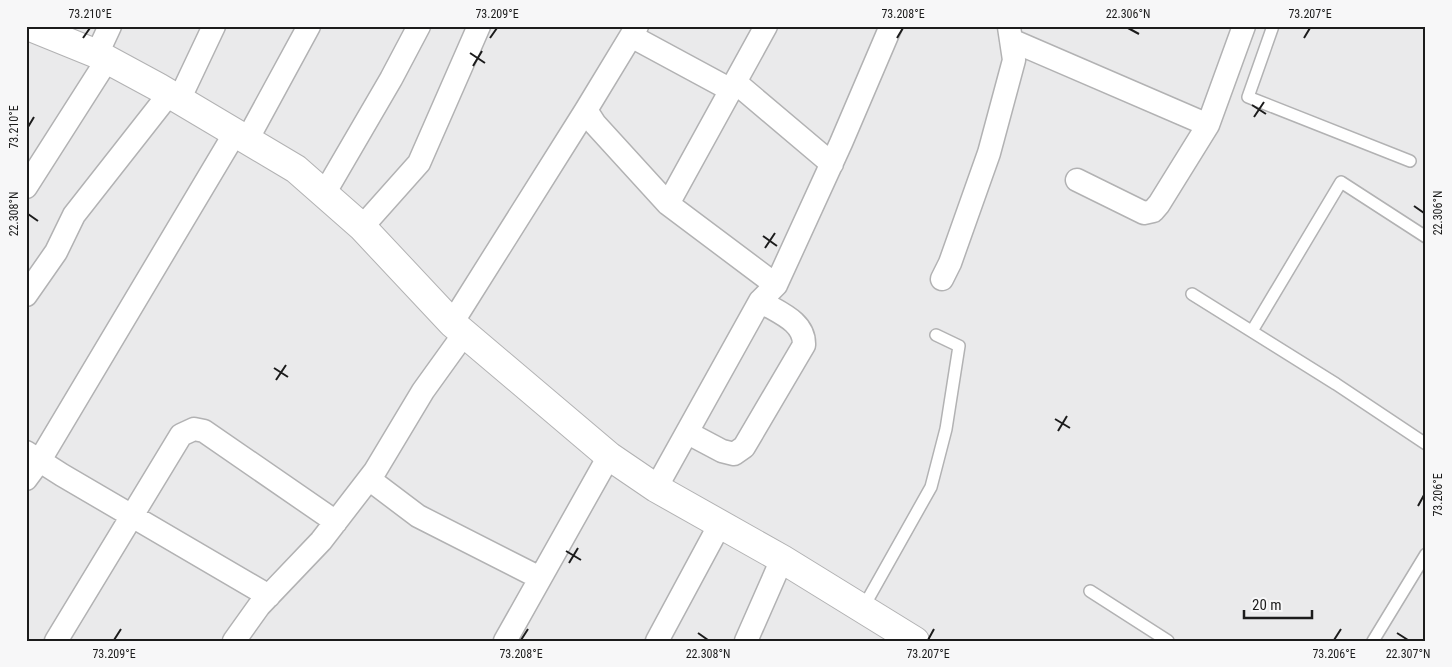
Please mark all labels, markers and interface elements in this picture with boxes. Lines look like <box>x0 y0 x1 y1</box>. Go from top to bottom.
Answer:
text: 73.210°E <box>68 7 112 21</box>
text: 73.209°E <box>475 7 519 21</box>
text: 73.208°E <box>881 7 925 21</box>
text: 22.306°N <box>1106 7 1150 21</box>
text: 73.207°E <box>1288 7 1332 21</box>
text: 73.210°E <box>7 105 21 149</box>
text: 22.306°N <box>1431 191 1445 235</box>
text: 22.308°N <box>7 192 21 236</box>
text: 73.206°E <box>1431 473 1445 517</box>
scale bar <box>1244 587 1312 619</box>
text: 20 m <box>1252 596 1282 614</box>
text: 73.209°E <box>92 647 136 661</box>
text: 73.208°E <box>499 647 543 661</box>
text: 22.308°N <box>686 647 730 661</box>
text: 73.207°E <box>906 647 950 661</box>
text: 73.206°E <box>1312 647 1356 661</box>
text: 22.307°N <box>1386 647 1430 661</box>

